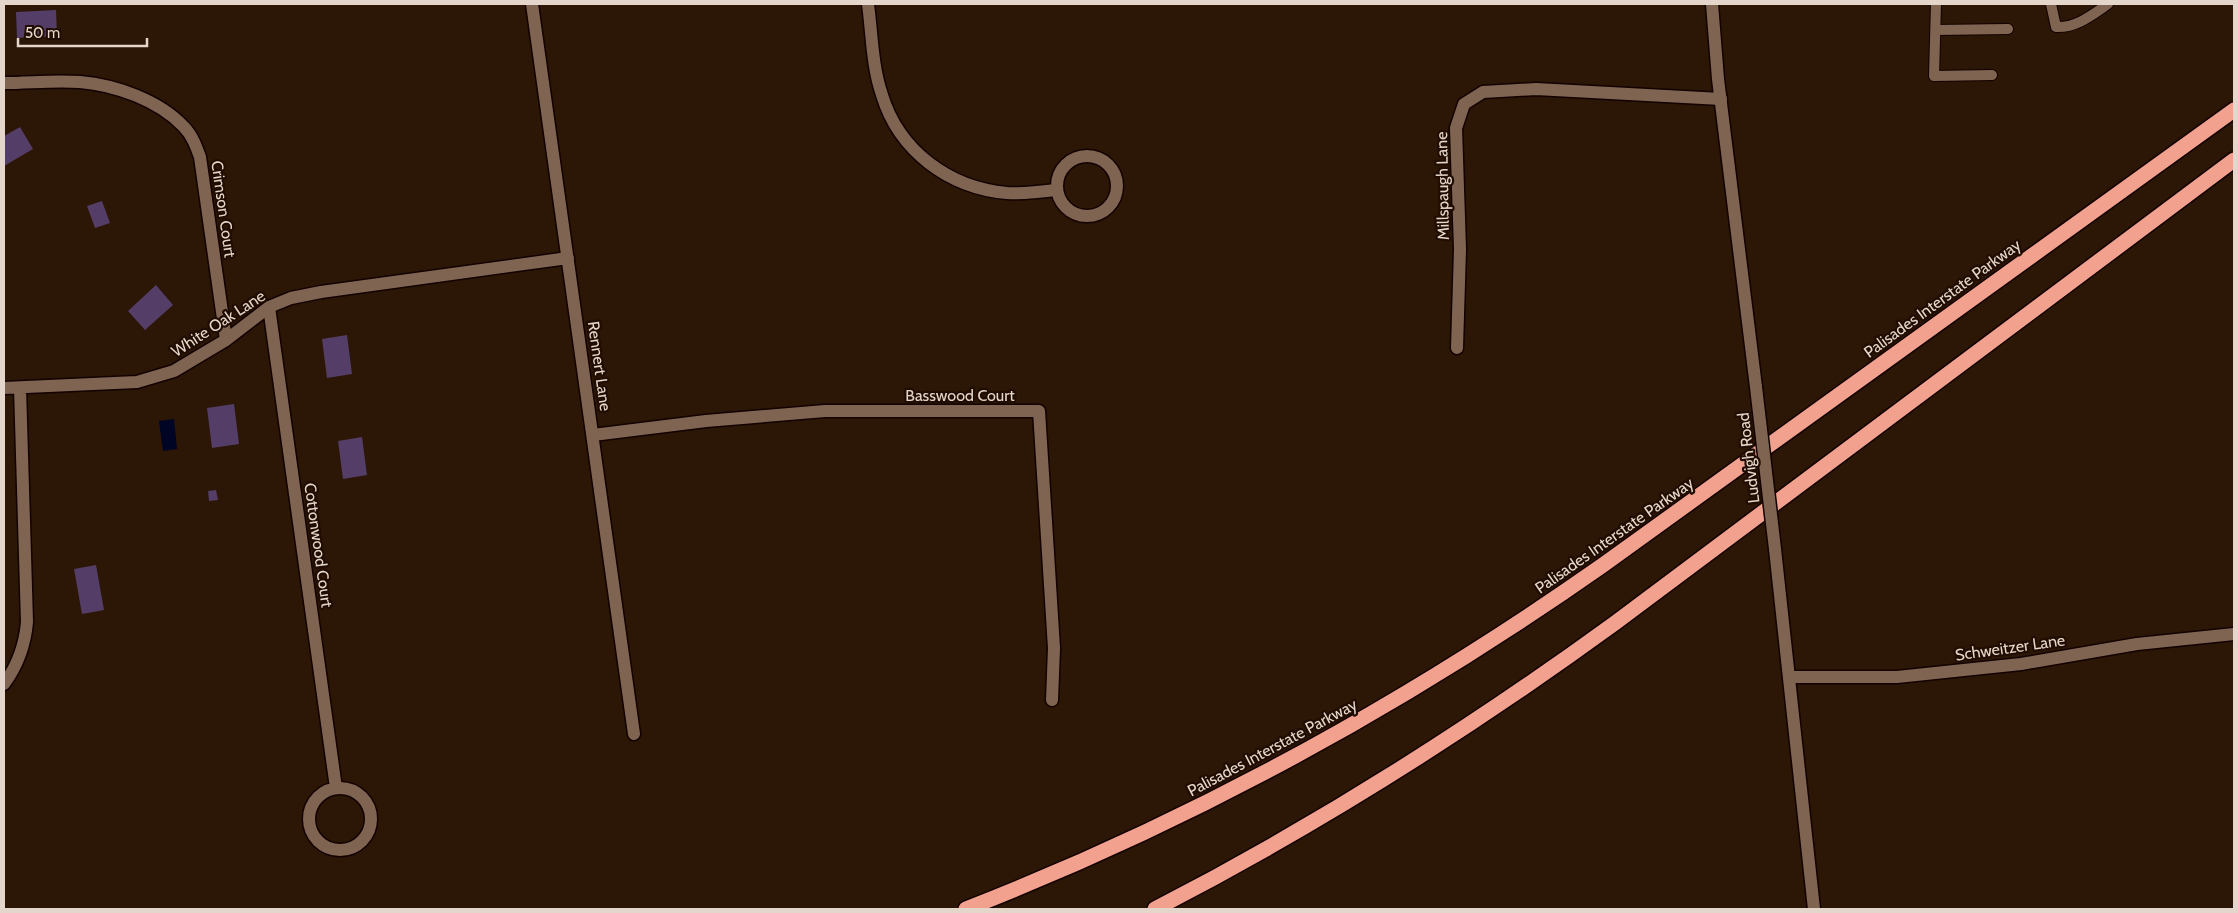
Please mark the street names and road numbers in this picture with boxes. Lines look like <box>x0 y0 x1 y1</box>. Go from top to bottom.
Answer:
street label: Millspaugh Lane <box>1432 132 1453 240</box>
street label: Crimson Court <box>207 159 240 259</box>
street label: Palisades Interstate Parkway <box>1860 235 2024 362</box>
street label: White Oak Lane <box>168 286 269 361</box>
street label: Rennert Lane <box>584 320 615 412</box>
street label: Basswood Court <box>905 386 1015 405</box>
street label: Ludvigh Road <box>1733 411 1763 504</box>
street label: Palisades Interstate Parkway <box>1531 473 1697 597</box>
street label: Cottonwood Court <box>300 482 337 609</box>
street label: Schweitzer Lane <box>1954 630 2066 665</box>
street label: Palisades Interstate Parkway <box>1184 695 1360 800</box>

